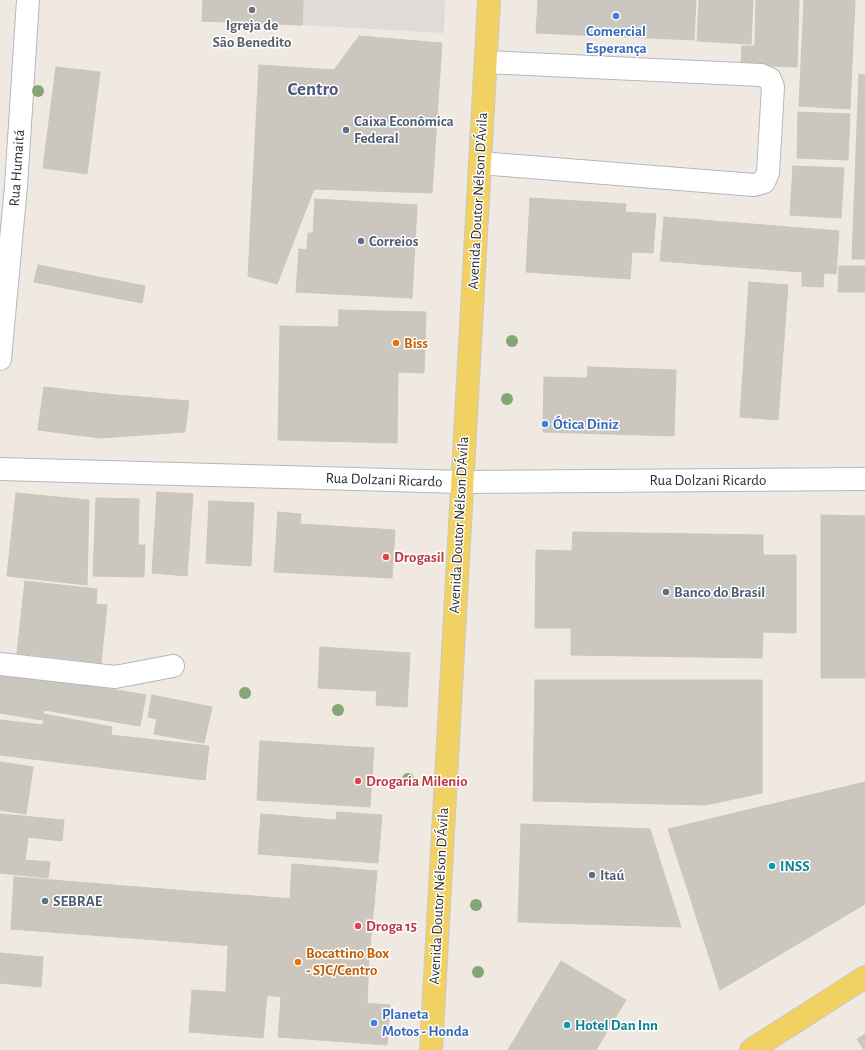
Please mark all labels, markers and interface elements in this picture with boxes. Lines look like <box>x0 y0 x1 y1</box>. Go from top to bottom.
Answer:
marker: Igreja de São Benedito <box>247 5 257 15</box>
marker: Comercial Esperança <box>611 11 621 21</box>
place label: Igreja de São Benedito <box>213 16 291 51</box>
place label: Comercial Esperança <box>585 22 647 57</box>
district label: Centro <box>288 78 338 100</box>
place label: Caixa Econômica Federal <box>354 112 454 147</box>
street label: Avenida Doutor Nélson D'Ávila <box>464 112 492 290</box>
marker: Caixa Econômica Federal <box>341 125 351 135</box>
street label: Rua Humaitá <box>5 129 29 207</box>
place label: Correios <box>369 232 418 250</box>
marker: Correios <box>356 236 366 246</box>
place label: Biss <box>404 334 428 352</box>
marker: Biss <box>391 338 401 348</box>
place label: Ótica Diniz <box>553 415 619 433</box>
marker: Ótica Diniz <box>540 419 550 429</box>
street label: Avenida Doutor Nélson D'Ávila <box>445 436 473 614</box>
street label: Rua Dolzani Ricardo <box>325 469 443 491</box>
street label: Rua Dolzani Ricardo <box>650 471 766 489</box>
place label: Drogasil <box>394 548 445 566</box>
marker: Drogasil <box>381 552 391 562</box>
place label: Banco do Brasil <box>674 583 765 601</box>
marker: Banco do Brasil <box>661 587 671 597</box>
place label: Drogaria Milenio <box>366 772 468 790</box>
marker: Drogaria Milenio <box>353 776 363 786</box>
street label: Avenida Doutor Nélson D'Ávila <box>425 807 453 985</box>
place label: INSS <box>780 857 810 875</box>
marker: INSS <box>767 861 777 871</box>
place label: Itaú <box>600 866 624 884</box>
marker: Itaú <box>587 870 597 880</box>
place label: SEBRAE <box>53 892 102 910</box>
marker: SEBRAE <box>40 896 50 906</box>
place label: Droga 15 <box>366 917 417 935</box>
marker: Droga 15 <box>353 921 363 931</box>
place label: Bocattino Box - SJC/Centro <box>306 944 389 979</box>
marker: Bocattino Box - SJC/Centro <box>293 957 303 967</box>
place label: Planeta Motos - Honda <box>382 1005 469 1040</box>
place label: Hotel Dan Inn <box>575 1016 658 1034</box>
marker: Planeta Motos - Honda <box>369 1018 379 1028</box>
marker: Hotel Dan Inn <box>562 1020 572 1030</box>

